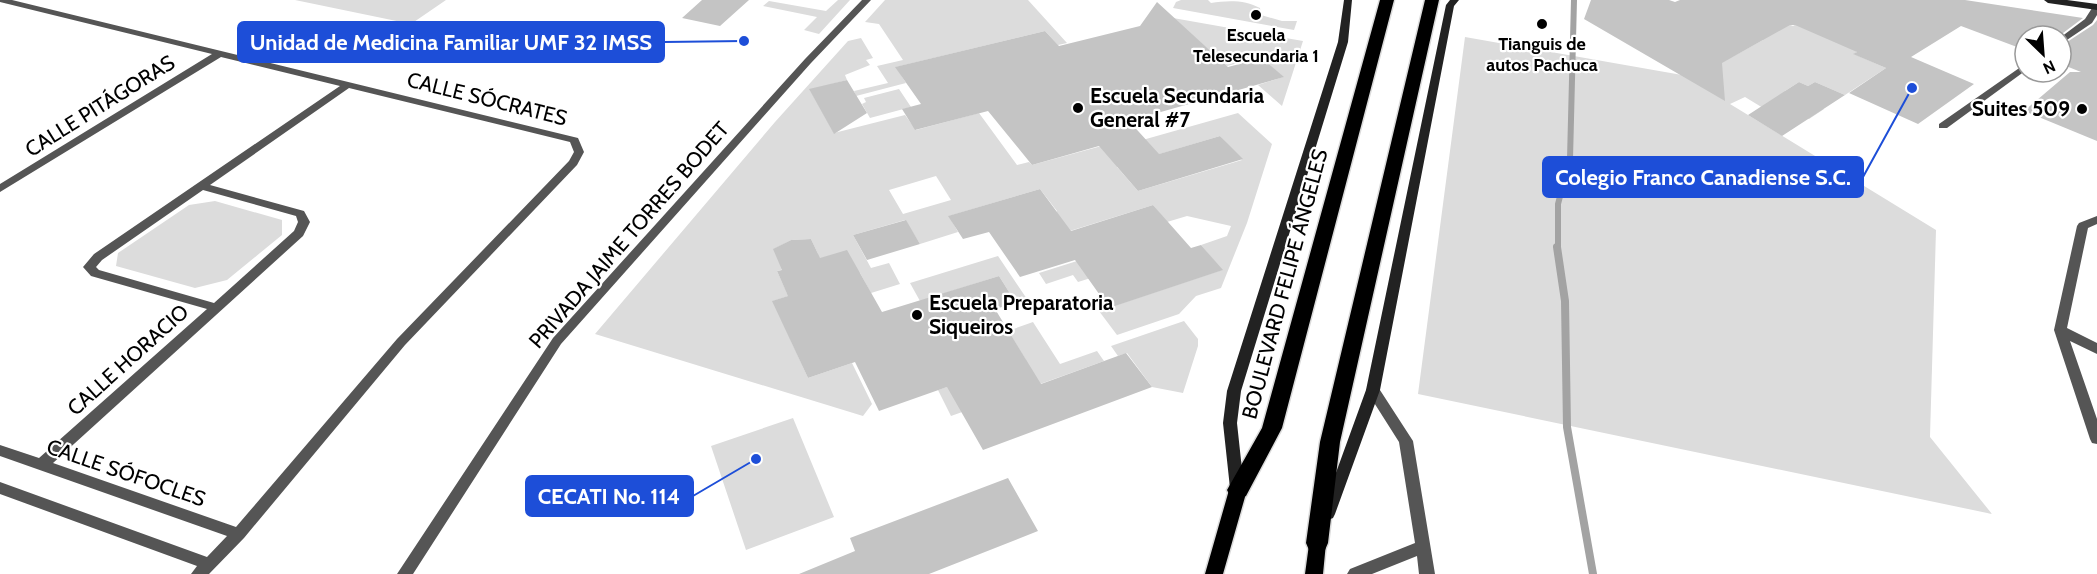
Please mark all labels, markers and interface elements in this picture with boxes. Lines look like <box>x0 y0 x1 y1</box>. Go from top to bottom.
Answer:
marker: Escuela Telesecundaria 1 <box>1249 8 1263 22</box>
marker: Tianguis de autos Pachuca <box>1535 17 1549 31</box>
callout: Unidad de Medicina Familiar UMF 32 IMSS <box>238 22 664 62</box>
place label: Escuela Telesecundaria 1 <box>1193 24 1319 67</box>
north arrow <box>2013 24 2073 84</box>
text: Unidad de Medicina Familiar UMF 32 IMSS <box>250 29 652 56</box>
place label: Tianguis de autos Pachuca <box>1486 33 1598 76</box>
street label: CALLE PITÁGORAS <box>20 50 179 162</box>
text: N <box>2040 56 2058 78</box>
street label: CALLE SÓCRATES <box>404 67 570 131</box>
place label: Escuela Secundaria General #7 <box>1090 83 1265 132</box>
place label: Suites 509 <box>1972 96 2070 121</box>
marker: Escuela Secundaria General #7 <box>1071 101 1085 115</box>
marker: Suites 509 <box>2075 102 2089 116</box>
street label: PRIVADA JAIME TORRES BODET <box>523 116 734 353</box>
street label: BOULEVARD FELIPE ÁNGELES <box>1236 146 1333 421</box>
callout: Colegio Franco Canadiense S.C. <box>1543 157 1863 197</box>
text: Colegio Franco Canadiense S.C. <box>1555 164 1851 191</box>
place label: Escuela Preparatoria Siqueiros <box>929 290 1114 339</box>
street label: CALLE HORACIO <box>62 299 193 420</box>
marker: Escuela Preparatoria Siqueiros <box>910 308 924 322</box>
street label: CALLE SÓFOCLES <box>44 434 209 511</box>
callout: CECATI No. 114 <box>526 476 693 516</box>
text: CECATI No. 114 <box>538 483 680 510</box>

